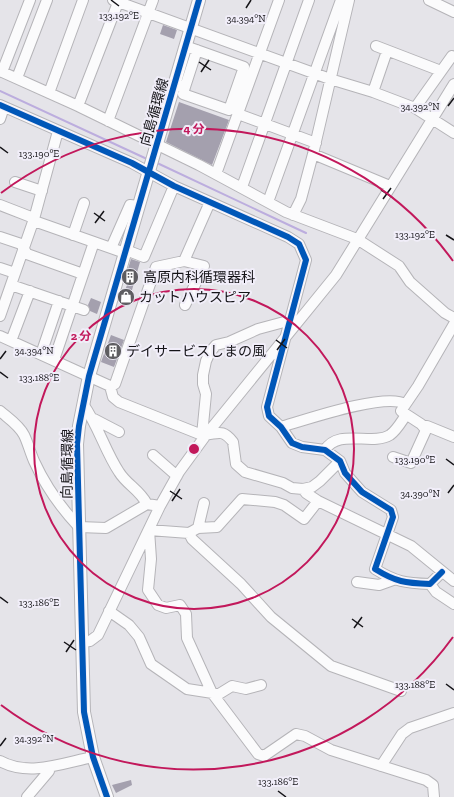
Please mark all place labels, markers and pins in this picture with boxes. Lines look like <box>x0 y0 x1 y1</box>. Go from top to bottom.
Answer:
building icon: 高原内科循環器科 <box>120 267 140 287</box>
place label: 高原内科循環器科 <box>143 269 255 286</box>
shop icon: カットハウスピア <box>116 287 136 307</box>
place label: カットハウスピア <box>139 289 251 306</box>
building icon: デイサービスしまの風 <box>103 341 123 361</box>
place label: デイサービスしまの風 <box>126 343 266 360</box>
centre of rings <box>187 442 201 456</box>

